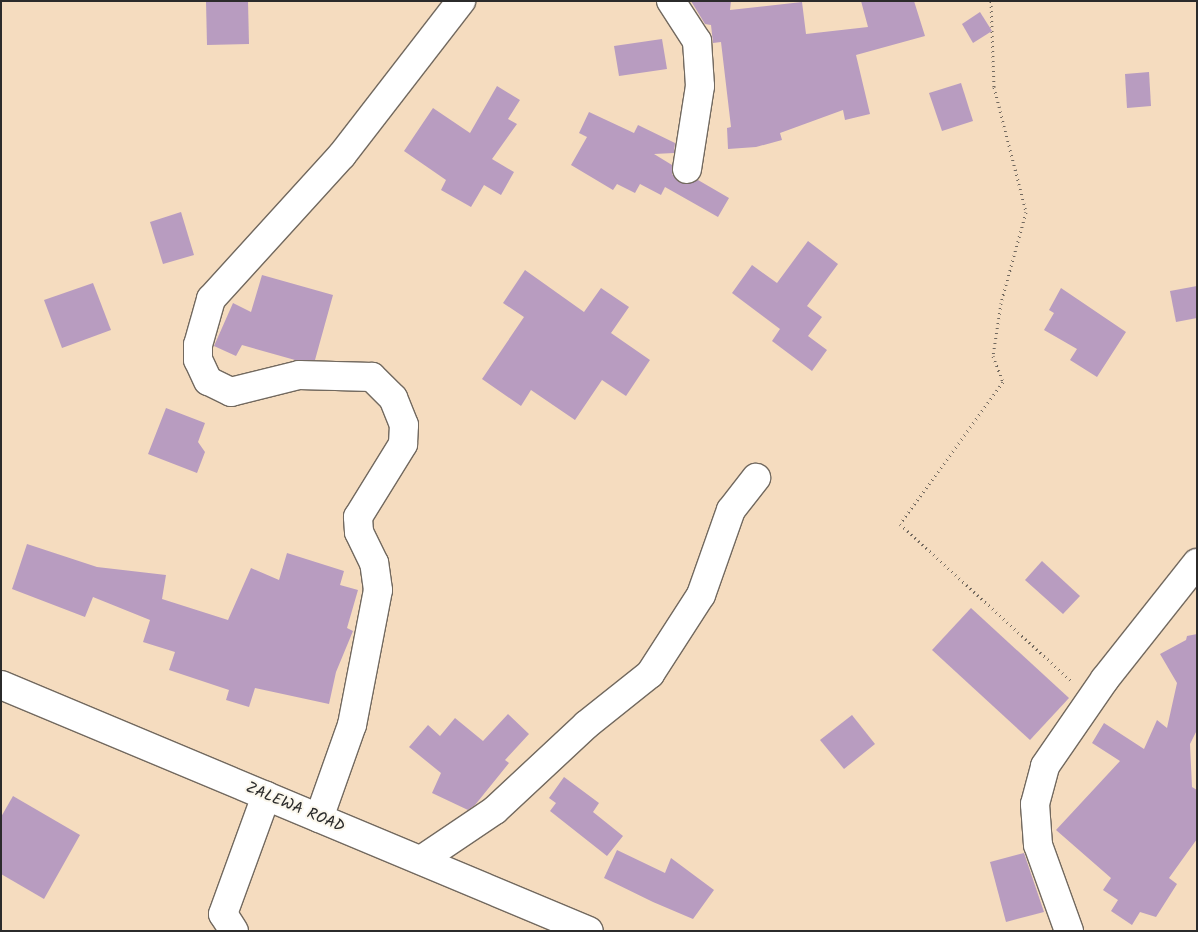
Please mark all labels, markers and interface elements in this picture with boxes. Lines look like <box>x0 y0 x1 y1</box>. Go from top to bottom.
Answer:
street label: ZALEWA ROAD <box>243 779 347 837</box>

